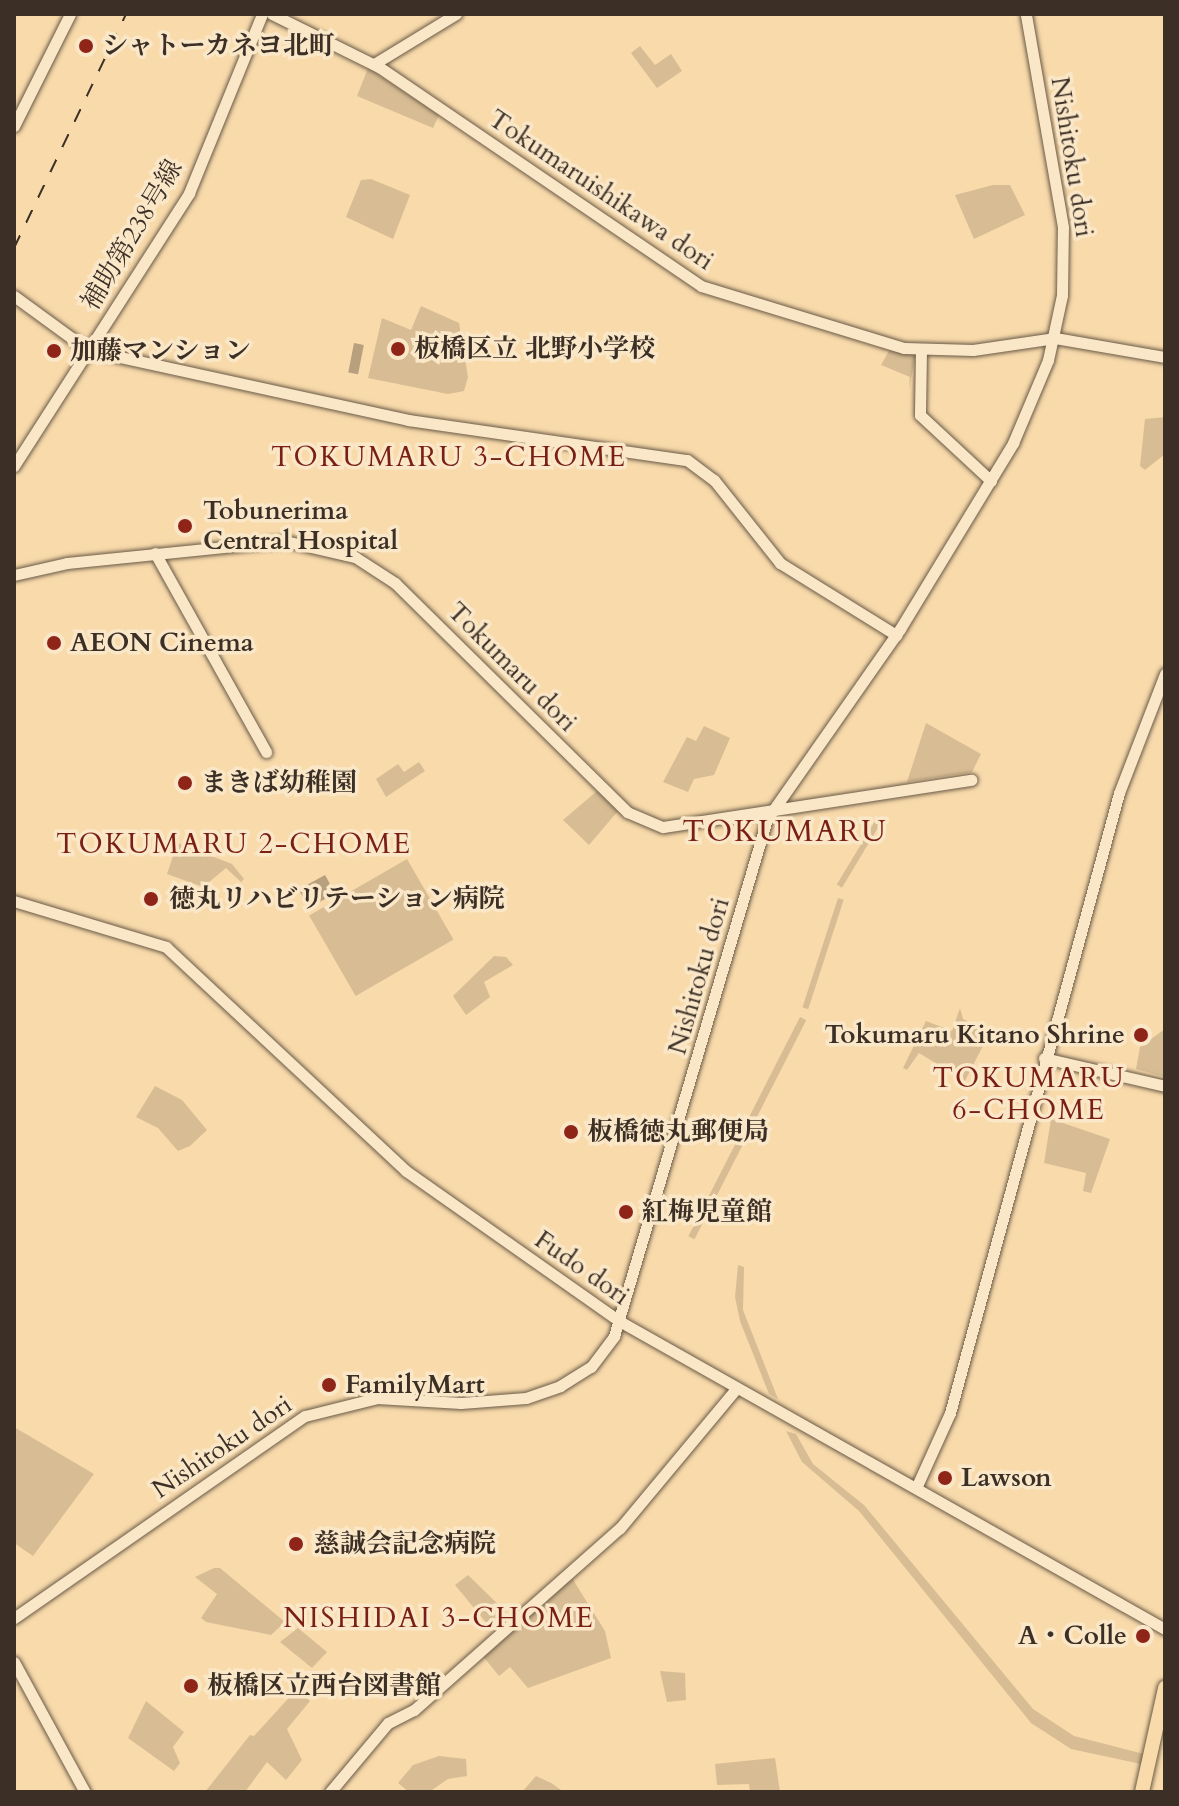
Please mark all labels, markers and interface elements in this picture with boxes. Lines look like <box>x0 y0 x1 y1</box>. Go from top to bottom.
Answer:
place label: シャトーカネヨ北町 <box>102 30 336 62</box>
marker: シャトーカネヨ北町 <box>77 37 95 55</box>
street label: Nishitoku dori <box>1044 75 1100 239</box>
street label: Tokumaruishikawa dori <box>483 103 719 277</box>
street label: 補助第238号線 <box>75 154 189 316</box>
place label: 板橋区立 北野小学校 <box>414 333 655 365</box>
place label: 加藤マンション <box>70 335 252 367</box>
marker: 板橋区立 北野小学校 <box>389 340 407 358</box>
marker: 加藤マンション <box>45 342 63 360</box>
district label: TOKUMARU 3-CHOME <box>271 440 627 474</box>
place label: Tobunerima Central Hospital <box>203 495 398 556</box>
marker: Tobunerima Central Hospital <box>174 515 196 537</box>
street label: Tokumaru dori <box>441 596 583 738</box>
place label: AEON Cinema <box>70 627 254 659</box>
marker: AEON Cinema <box>45 634 63 652</box>
place label: まきば幼稚園 <box>201 767 357 799</box>
marker: まきば幼稚園 <box>176 774 194 792</box>
district label: TOKUMARU <box>682 814 888 850</box>
district label: TOKUMARU 2-CHOME <box>56 827 412 861</box>
place label: 徳丸リハビリテーション病院 <box>169 883 507 915</box>
marker: 徳丸リハビリテーション病院 <box>140 888 162 910</box>
street label: Nishitoku dori <box>662 894 736 1058</box>
place label: Tokumaru Kitano Shrine <box>824 1019 1125 1051</box>
marker: Tokumaru Kitano Shrine <box>1132 1026 1150 1044</box>
district label: TOKUMARU 6-CHOME <box>933 1061 1125 1127</box>
place label: 板橋徳丸郵便局 <box>587 1116 769 1148</box>
marker: 板橋徳丸郵便局 <box>562 1123 580 1141</box>
place label: 紅梅児童館 <box>642 1196 772 1228</box>
marker: 紅梅児童館 <box>617 1203 635 1221</box>
street label: Fudo dori <box>529 1224 635 1312</box>
place label: FamilyMart <box>345 1369 485 1401</box>
marker: FamilyMart <box>320 1376 338 1394</box>
street label: Nishitoku dori <box>146 1389 298 1505</box>
place label: Lawson <box>961 1462 1052 1494</box>
marker: Lawson <box>936 1469 954 1487</box>
place label: 慈誠会記念病院 <box>314 1528 496 1560</box>
marker: 慈誠会記念病院 <box>285 1533 307 1555</box>
district label: NISHIDAI 3-CHOME <box>283 1601 595 1635</box>
place label: A・Colle <box>1018 1620 1127 1652</box>
marker: A・Colle <box>1134 1627 1152 1645</box>
place label: 板橋区立西台図書館 <box>207 1670 441 1702</box>
marker: 板橋区立西台図書館 <box>182 1677 200 1695</box>

